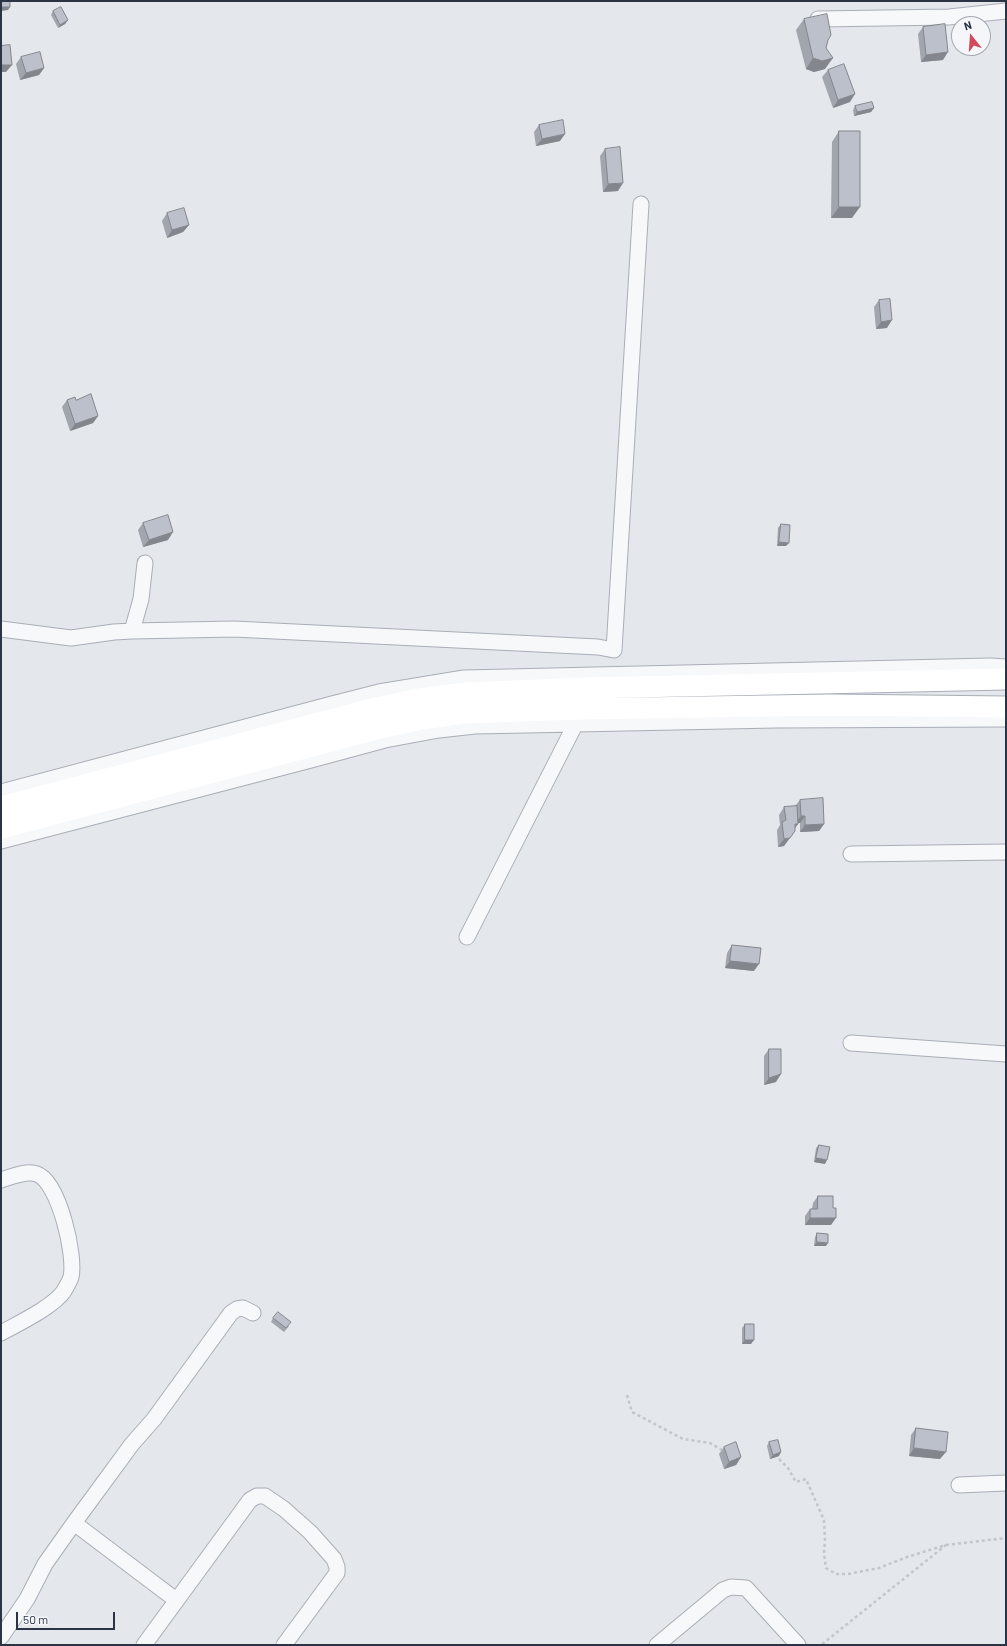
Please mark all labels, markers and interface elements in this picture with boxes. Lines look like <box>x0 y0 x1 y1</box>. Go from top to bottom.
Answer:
north arrow <box>951 16 991 56</box>
text: N <box>962 18 973 32</box>
scale bar <box>18 1604 117 1630</box>
text: 50 m <box>23 1612 48 1626</box>

